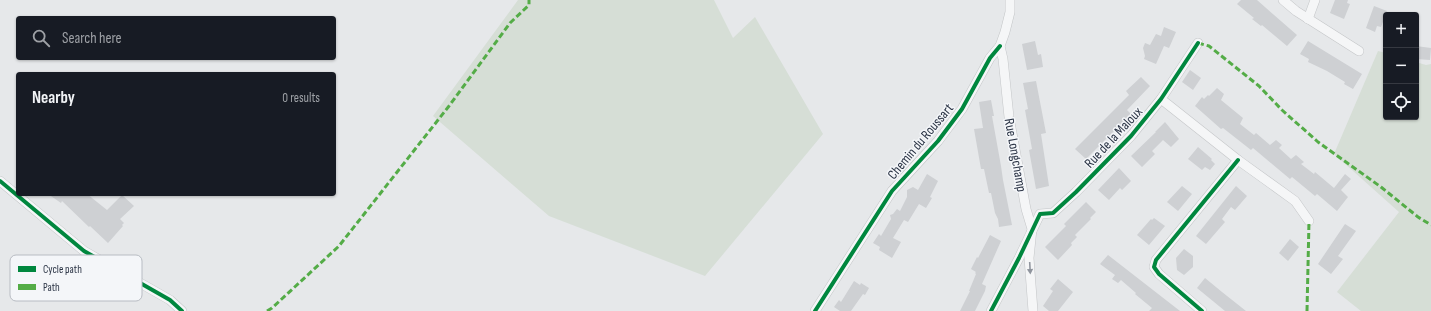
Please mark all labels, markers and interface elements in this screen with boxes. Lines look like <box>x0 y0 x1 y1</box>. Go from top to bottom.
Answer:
map controls <box>1383 12 1419 120</box>
button: + <box>1383 12 1419 48</box>
search box <box>16 16 336 60</box>
icon: search <box>30 27 52 49</box>
text: Search here <box>62 29 122 48</box>
button: − <box>1383 48 1419 84</box>
button: locate <box>1383 84 1419 120</box>
text: Nearby <box>32 88 75 108</box>
text: 0 results <box>282 90 320 106</box>
street label: Chemin du Roussart <box>884 100 957 183</box>
street label: Rue de la Maloux <box>1081 103 1146 171</box>
street label: Rue Longchamp <box>1001 117 1030 193</box>
legend <box>10 255 142 301</box>
one-way arrow <box>1027 262 1033 275</box>
text: Cycle path <box>43 263 82 276</box>
text: Path <box>43 281 60 294</box>

